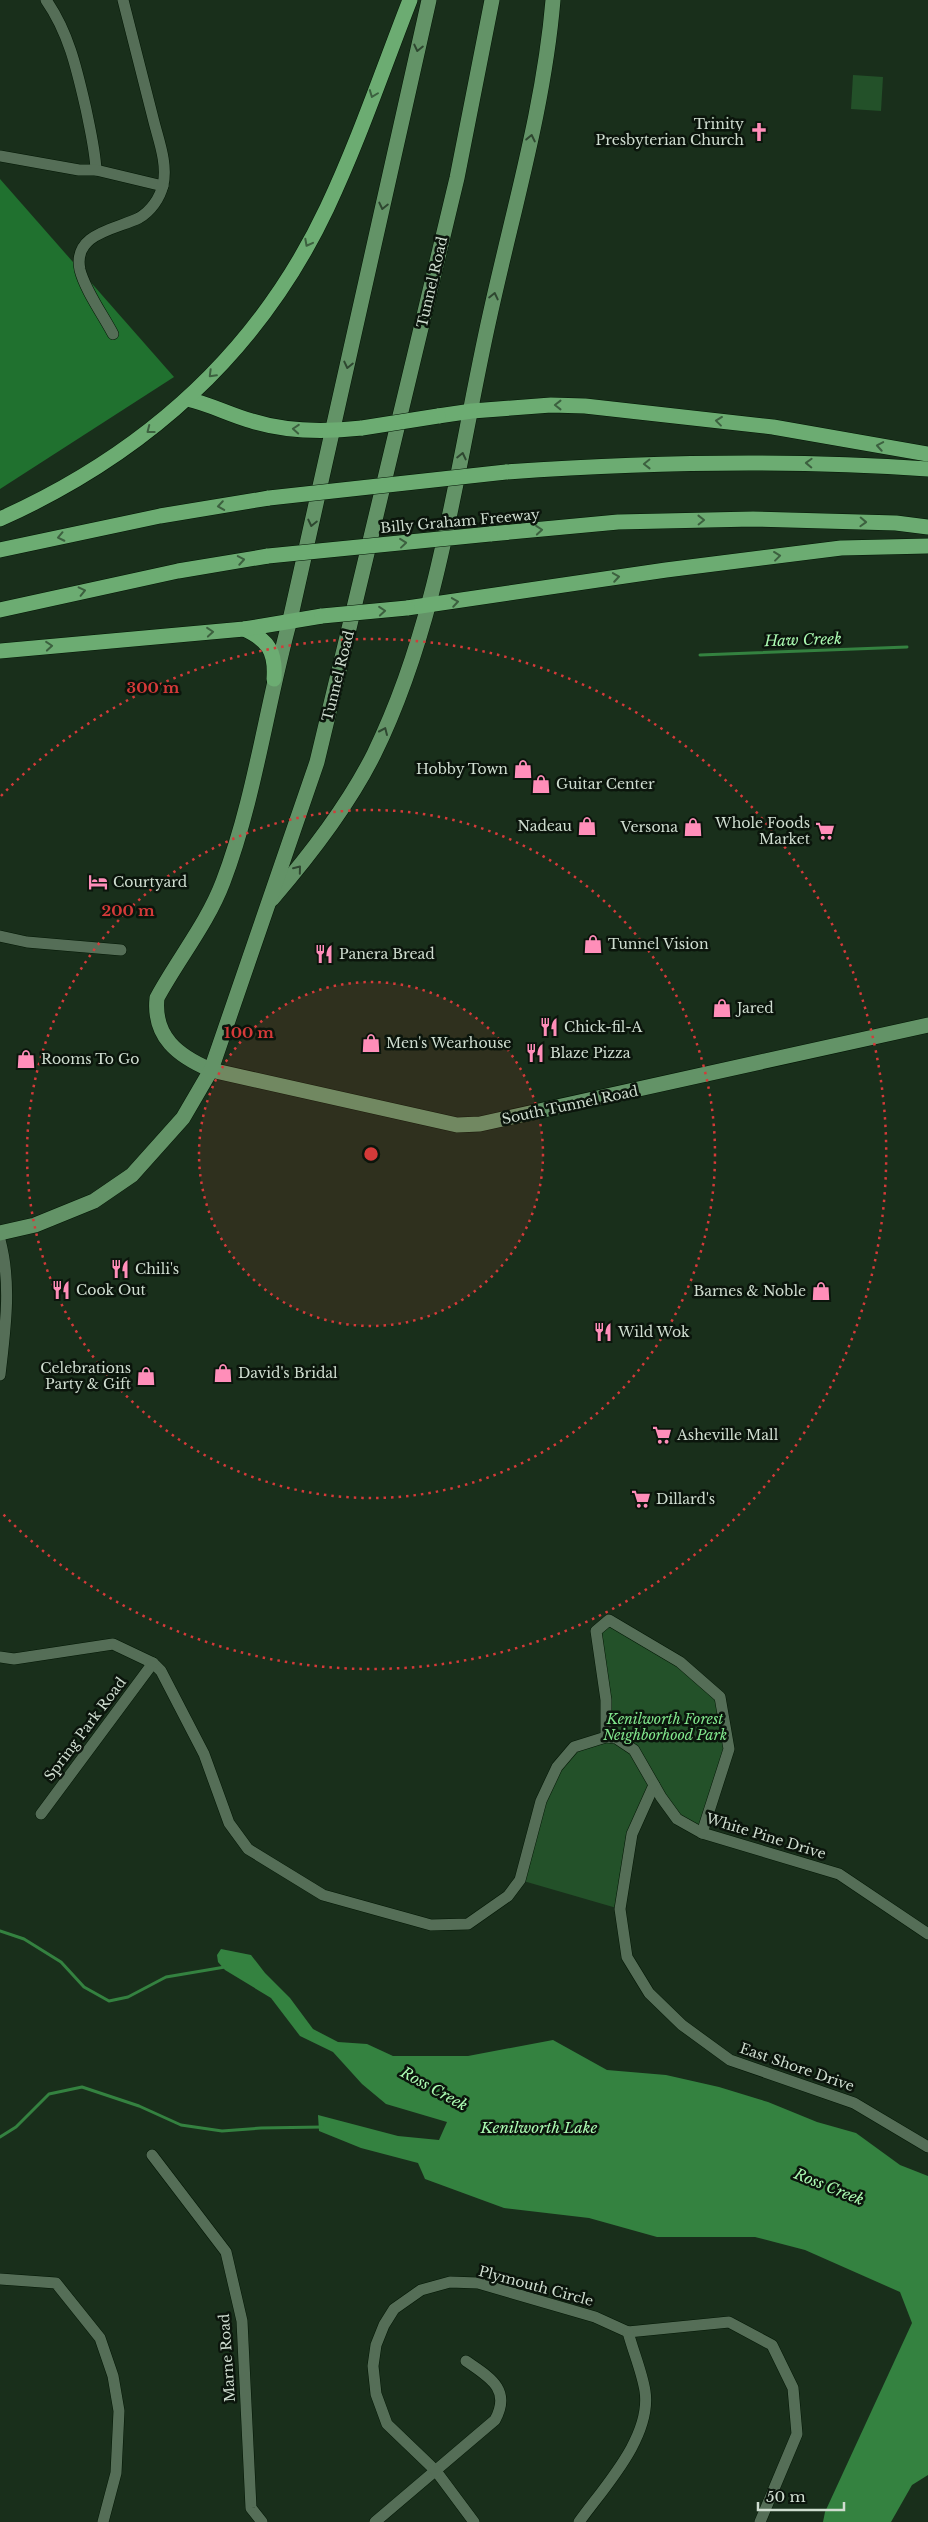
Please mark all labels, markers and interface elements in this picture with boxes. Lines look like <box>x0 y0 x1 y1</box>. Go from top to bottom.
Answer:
one-way arrow <box>413 43 424 52</box>
one-way arrow <box>369 89 379 98</box>
place label: Trinity Presbyterian Church <box>596 115 744 149</box>
church icon: Trinity Presbyterian Church <box>748 121 770 143</box>
one-way arrow <box>525 134 536 142</box>
one-way arrow <box>378 202 389 211</box>
street label: Tunnel Road <box>413 234 451 329</box>
one-way arrow <box>304 238 314 247</box>
one-way arrow <box>489 293 499 301</box>
one-way arrow <box>343 360 353 369</box>
one-way arrow <box>209 368 218 377</box>
one-way arrow <box>553 400 561 411</box>
one-way arrow <box>715 416 723 427</box>
one-way arrow <box>292 423 300 434</box>
one-way arrow <box>146 424 155 433</box>
one-way arrow <box>876 441 884 451</box>
one-way arrow <box>456 451 467 460</box>
one-way arrow <box>643 458 651 469</box>
one-way arrow <box>805 458 813 469</box>
one-way arrow <box>217 501 225 511</box>
street label: Billy Graham Freeway <box>380 505 541 537</box>
one-way arrow <box>697 515 705 526</box>
one-way arrow <box>860 517 868 527</box>
one-way arrow <box>307 519 318 528</box>
one-way arrow <box>535 524 543 535</box>
one-way arrow <box>57 531 66 542</box>
one-way arrow <box>399 537 407 548</box>
one-way arrow <box>773 551 781 562</box>
one-way arrow <box>237 556 246 566</box>
one-way arrow <box>612 572 620 583</box>
one-way arrow <box>77 586 86 597</box>
one-way arrow <box>451 597 460 607</box>
one-way arrow <box>378 606 386 617</box>
one-way arrow <box>207 626 215 637</box>
street label: Tunnel Road <box>318 628 358 723</box>
water label: Haw Creek <box>763 629 842 650</box>
one-way arrow <box>45 641 53 652</box>
text: 300 m <box>127 678 180 697</box>
one-way arrow <box>377 727 388 736</box>
shop icon: Hobby Town <box>512 758 534 780</box>
place label: Hobby Town <box>416 760 508 778</box>
shop icon: Guitar Center <box>530 773 552 795</box>
place label: Guitar Center <box>556 775 655 793</box>
place label: Whole Foods Market <box>714 814 811 848</box>
shop icon: Nadeau <box>576 815 598 837</box>
shop icon: Versona <box>682 816 704 838</box>
place label: Nadeau <box>518 817 573 835</box>
place label: Versona <box>620 818 678 836</box>
supermarket icon: Whole Foods Market <box>814 820 836 842</box>
one-way arrow <box>292 865 301 874</box>
hotel icon: Courtyard <box>87 871 109 893</box>
place label: Courtyard <box>113 873 188 891</box>
text: 200 m <box>102 901 155 920</box>
shop icon: Tunnel Vision <box>582 933 604 955</box>
place label: Tunnel Vision <box>608 935 709 953</box>
restaurant icon: Panera Bread <box>313 943 335 965</box>
place label: Panera Bread <box>339 945 435 963</box>
shop icon: Jared <box>711 997 733 1019</box>
place label: Jared <box>735 999 774 1017</box>
restaurant icon: Chick-fil-A <box>538 1016 560 1038</box>
place label: Chick-fil-A <box>564 1018 643 1036</box>
text: 100 m <box>224 1023 274 1042</box>
shop icon: Men's Wearhouse <box>360 1032 382 1054</box>
place label: Men's Wearhouse <box>386 1034 511 1052</box>
restaurant icon: Blaze Pizza <box>524 1042 546 1064</box>
place label: Blaze Pizza <box>550 1044 631 1062</box>
shop icon: Rooms To Go <box>15 1048 37 1070</box>
place label: Rooms To Go <box>41 1050 139 1068</box>
street label: South Tunnel Road <box>500 1082 640 1128</box>
centre of rings <box>362 1145 380 1163</box>
restaurant icon: Chili's <box>109 1258 131 1280</box>
place label: Chili's <box>135 1260 179 1278</box>
restaurant icon: Cook Out <box>50 1279 72 1301</box>
shop icon: Barnes & Noble <box>810 1280 832 1302</box>
place label: Cook Out <box>76 1281 147 1299</box>
place label: Barnes & Noble <box>693 1282 806 1300</box>
restaurant icon: Wild Wok <box>592 1321 614 1343</box>
place label: Wild Wok <box>617 1323 690 1341</box>
place label: Celebrations Party & Gift <box>40 1359 132 1393</box>
shop icon: David's Bridal <box>212 1362 234 1384</box>
place label: David's Bridal <box>238 1364 338 1382</box>
shop icon: Celebrations Party & Gift <box>135 1365 157 1387</box>
supermarket icon: Asheville Mall <box>651 1424 673 1446</box>
place label: Asheville Mall <box>676 1426 779 1444</box>
supermarket icon: Dillard's <box>630 1488 652 1510</box>
place label: Dillard's <box>656 1490 715 1508</box>
street label: Spring Park Road <box>40 1673 130 1784</box>
park label: Kenilworth Forest Neighborhood Park <box>602 1710 727 1744</box>
street label: White Pine Drive <box>703 1809 828 1863</box>
street label: East Shore Drive <box>737 2039 857 2095</box>
water label: Ross Creek <box>397 2062 471 2115</box>
water label: Kenilworth Lake <box>480 2118 598 2137</box>
water label: Ross Creek <box>791 2164 867 2209</box>
street label: Plymouth Circle <box>477 2262 595 2310</box>
street label: Marne Road <box>215 2313 239 2403</box>
scale bar <box>758 2480 844 2512</box>
text: 50 m <box>766 2487 806 2506</box>

